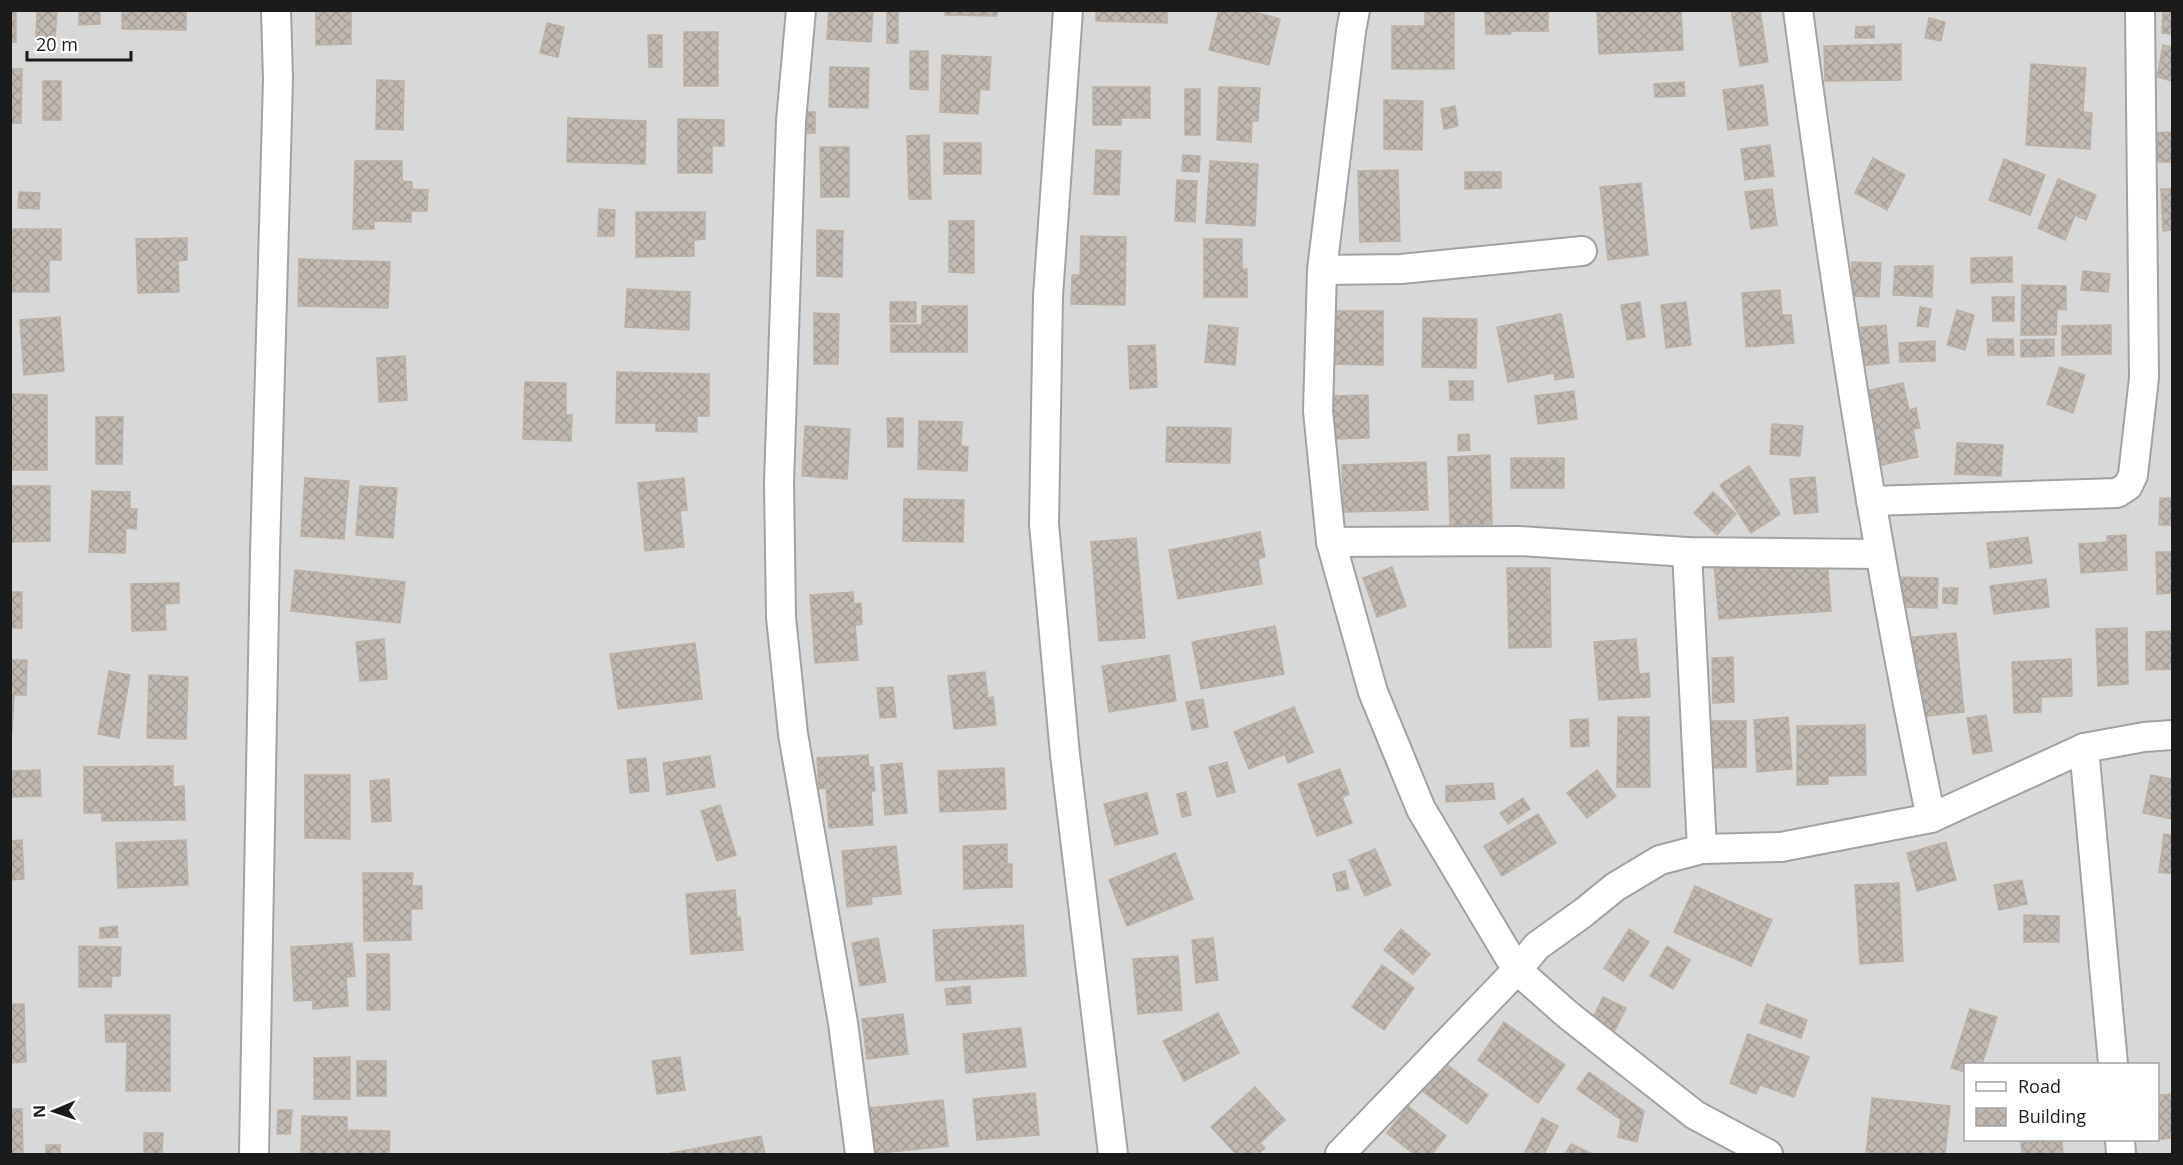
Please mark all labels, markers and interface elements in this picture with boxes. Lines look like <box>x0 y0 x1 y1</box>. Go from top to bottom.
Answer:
scale bar <box>27 24 130 62</box>
text: 20 m <box>36 32 78 56</box>
legend <box>1964 1063 2159 1141</box>
text: Road <box>2018 1074 2061 1098</box>
north arrow <box>24 1081 84 1141</box>
text: Building <box>2018 1104 2086 1128</box>
text: N <box>28 1105 50 1118</box>

